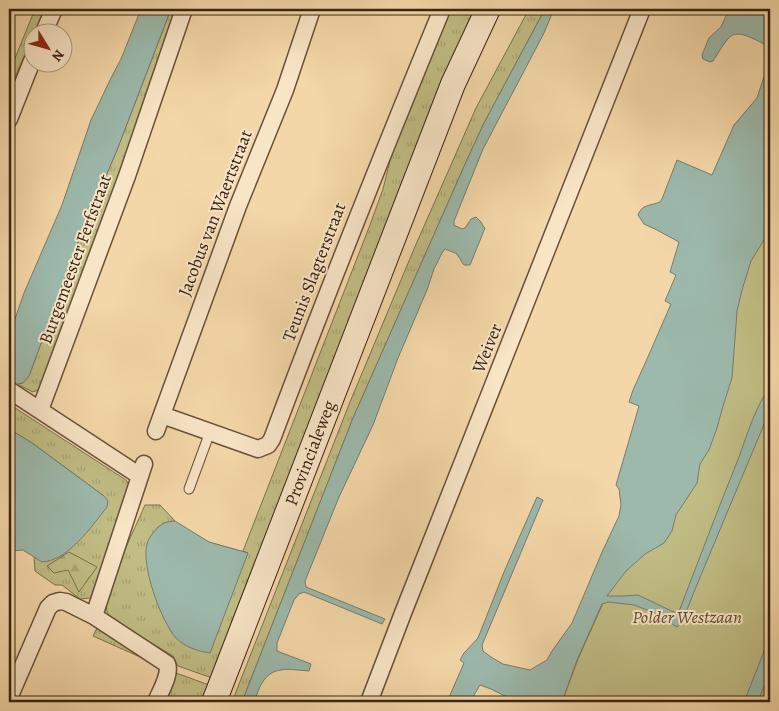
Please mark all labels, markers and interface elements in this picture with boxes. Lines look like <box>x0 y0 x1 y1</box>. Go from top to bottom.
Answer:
north arrow <box>22 22 72 72</box>
text: N <box>47 46 69 65</box>
street label: Jacobus van Waertstraat <box>172 126 258 300</box>
street label: Burgemeester Ferfstraat <box>33 171 117 347</box>
street label: Teunis Slagterstraat <box>276 199 352 345</box>
street label: Weiver <box>466 320 508 377</box>
street label: Provincialeweg <box>279 397 341 509</box>
park label: Polder Westzaan <box>632 605 742 629</box>

